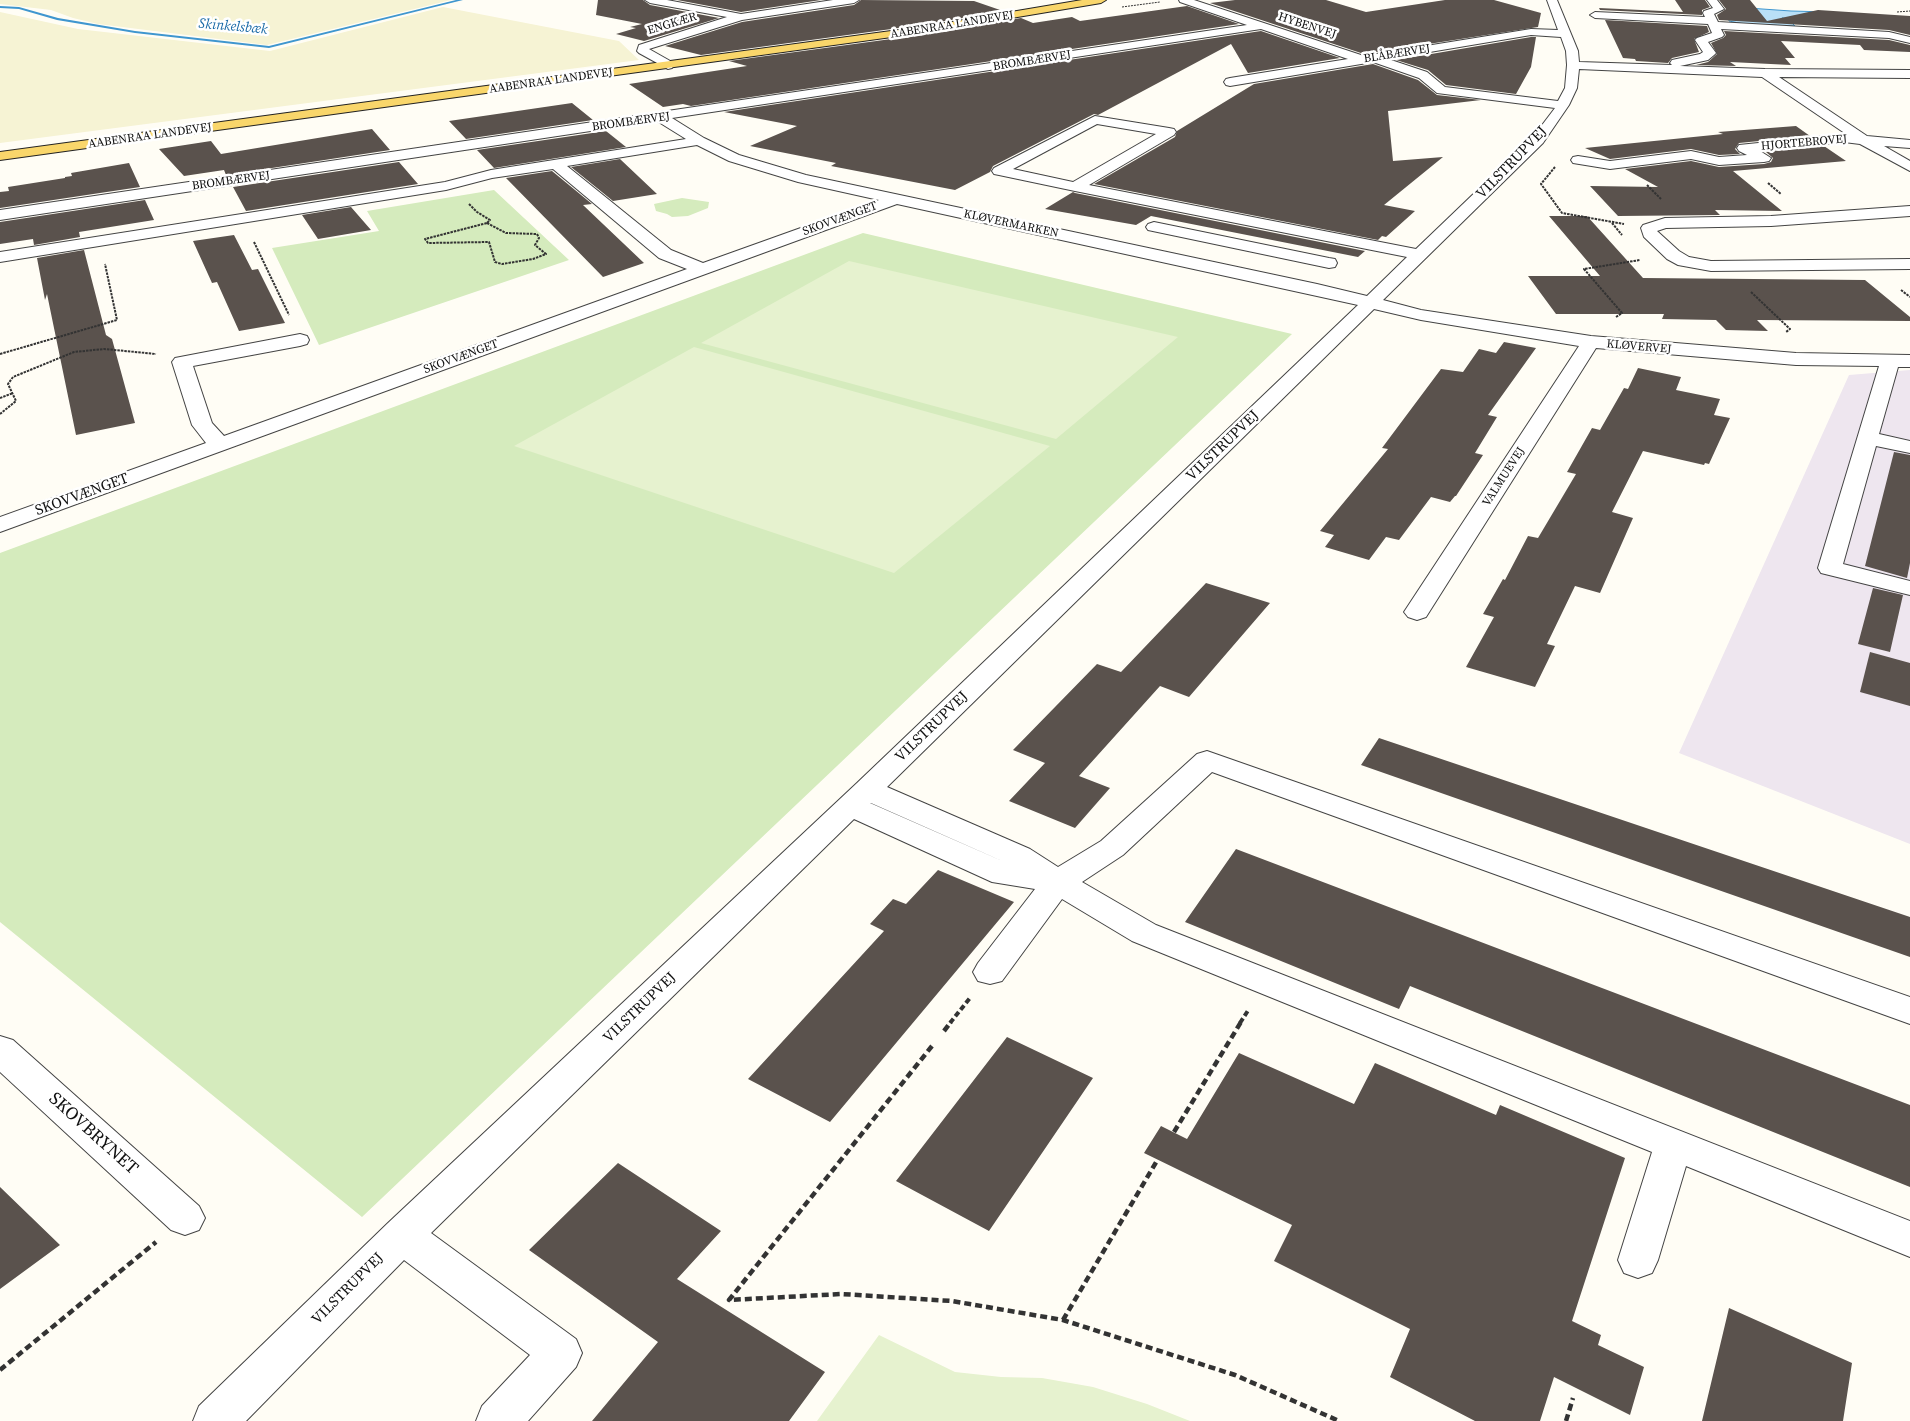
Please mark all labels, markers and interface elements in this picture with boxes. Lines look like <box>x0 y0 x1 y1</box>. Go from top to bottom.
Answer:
street label: AABENRAA LANDEVEJ <box>889 8 1015 42</box>
street label: ENGKÆR <box>646 10 698 38</box>
street label: HYBENVEJ <box>1276 10 1338 42</box>
water label: Skinkelsbæk <box>198 16 268 38</box>
street label: BLÅBÆRVEJ <box>1363 42 1431 66</box>
street label: BROMBÆRVEJ <box>992 48 1072 74</box>
street label: AABENRAA LANDEVEJ <box>488 65 614 97</box>
street label: BROMBÆRVEJ <box>591 109 671 135</box>
street label: AABENRAA LANDEVEJ <box>87 120 213 152</box>
street label: VILSTRUPVEJ <box>1473 123 1551 203</box>
street label: HJORTEBROVEJ <box>1760 132 1848 154</box>
street label: BROMBÆRVEJ <box>191 168 271 194</box>
street label: SKOVVÆNGET <box>801 199 879 239</box>
street label: KLØVERMARKEN <box>962 207 1060 241</box>
street label: SKOVVÆNGET <box>422 337 500 377</box>
street label: KLØVERVEJ <box>1606 337 1672 357</box>
street label: VILSTRUPVEJ <box>1183 407 1263 485</box>
street label: VALMUEVEJ <box>1480 445 1528 509</box>
street label: SKOVVÆNGET <box>33 470 131 520</box>
street label: VILSTRUPVEJ <box>892 688 972 766</box>
street label: VILSTRUPVEJ <box>600 969 680 1047</box>
street label: SKOVBRYNET <box>44 1088 142 1180</box>
street label: VILSTRUPVEJ <box>308 1249 388 1329</box>

